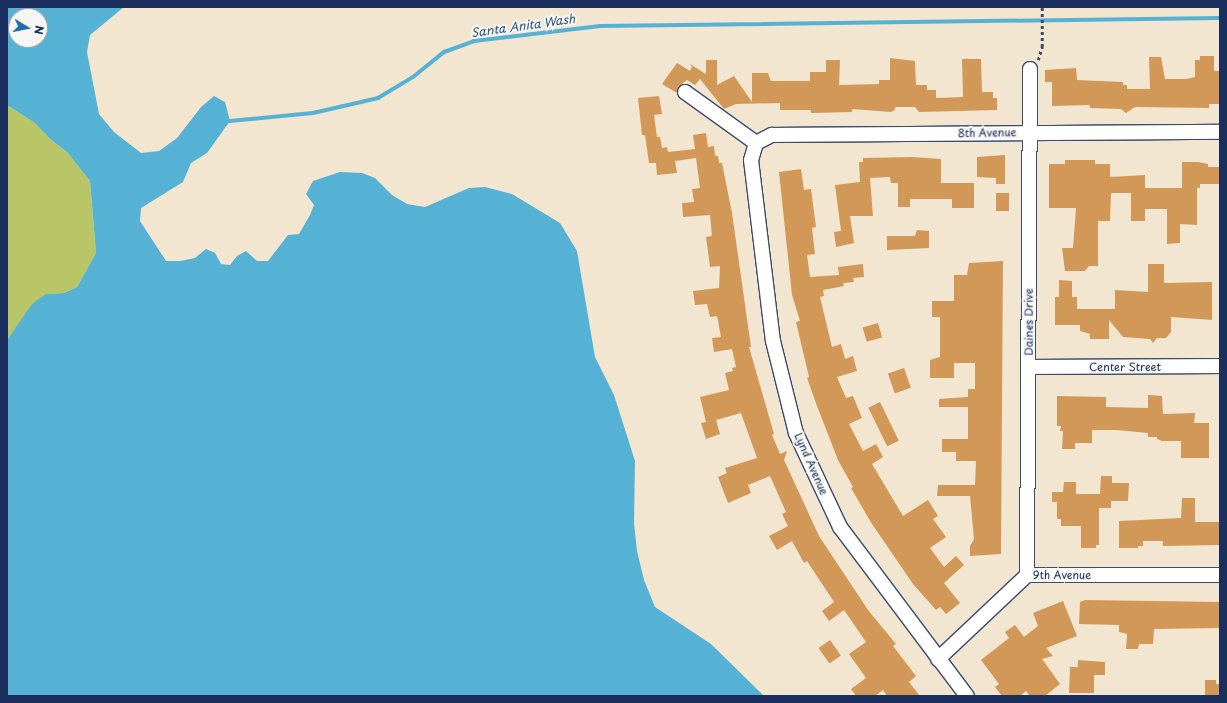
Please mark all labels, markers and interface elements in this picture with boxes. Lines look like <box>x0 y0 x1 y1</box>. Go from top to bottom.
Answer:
north arrow <box>8 8 48 48</box>
water label: Santa Anita Wash <box>470 11 576 41</box>
text: N <box>30 24 48 36</box>
street label: 8th Avenue <box>957 126 1017 140</box>
street label: Daines Drive <box>1022 288 1036 356</box>
street label: Center Street <box>1089 360 1161 374</box>
street label: Lynd Avenue <box>791 431 831 497</box>
street label: 9th Avenue <box>1033 568 1091 582</box>

